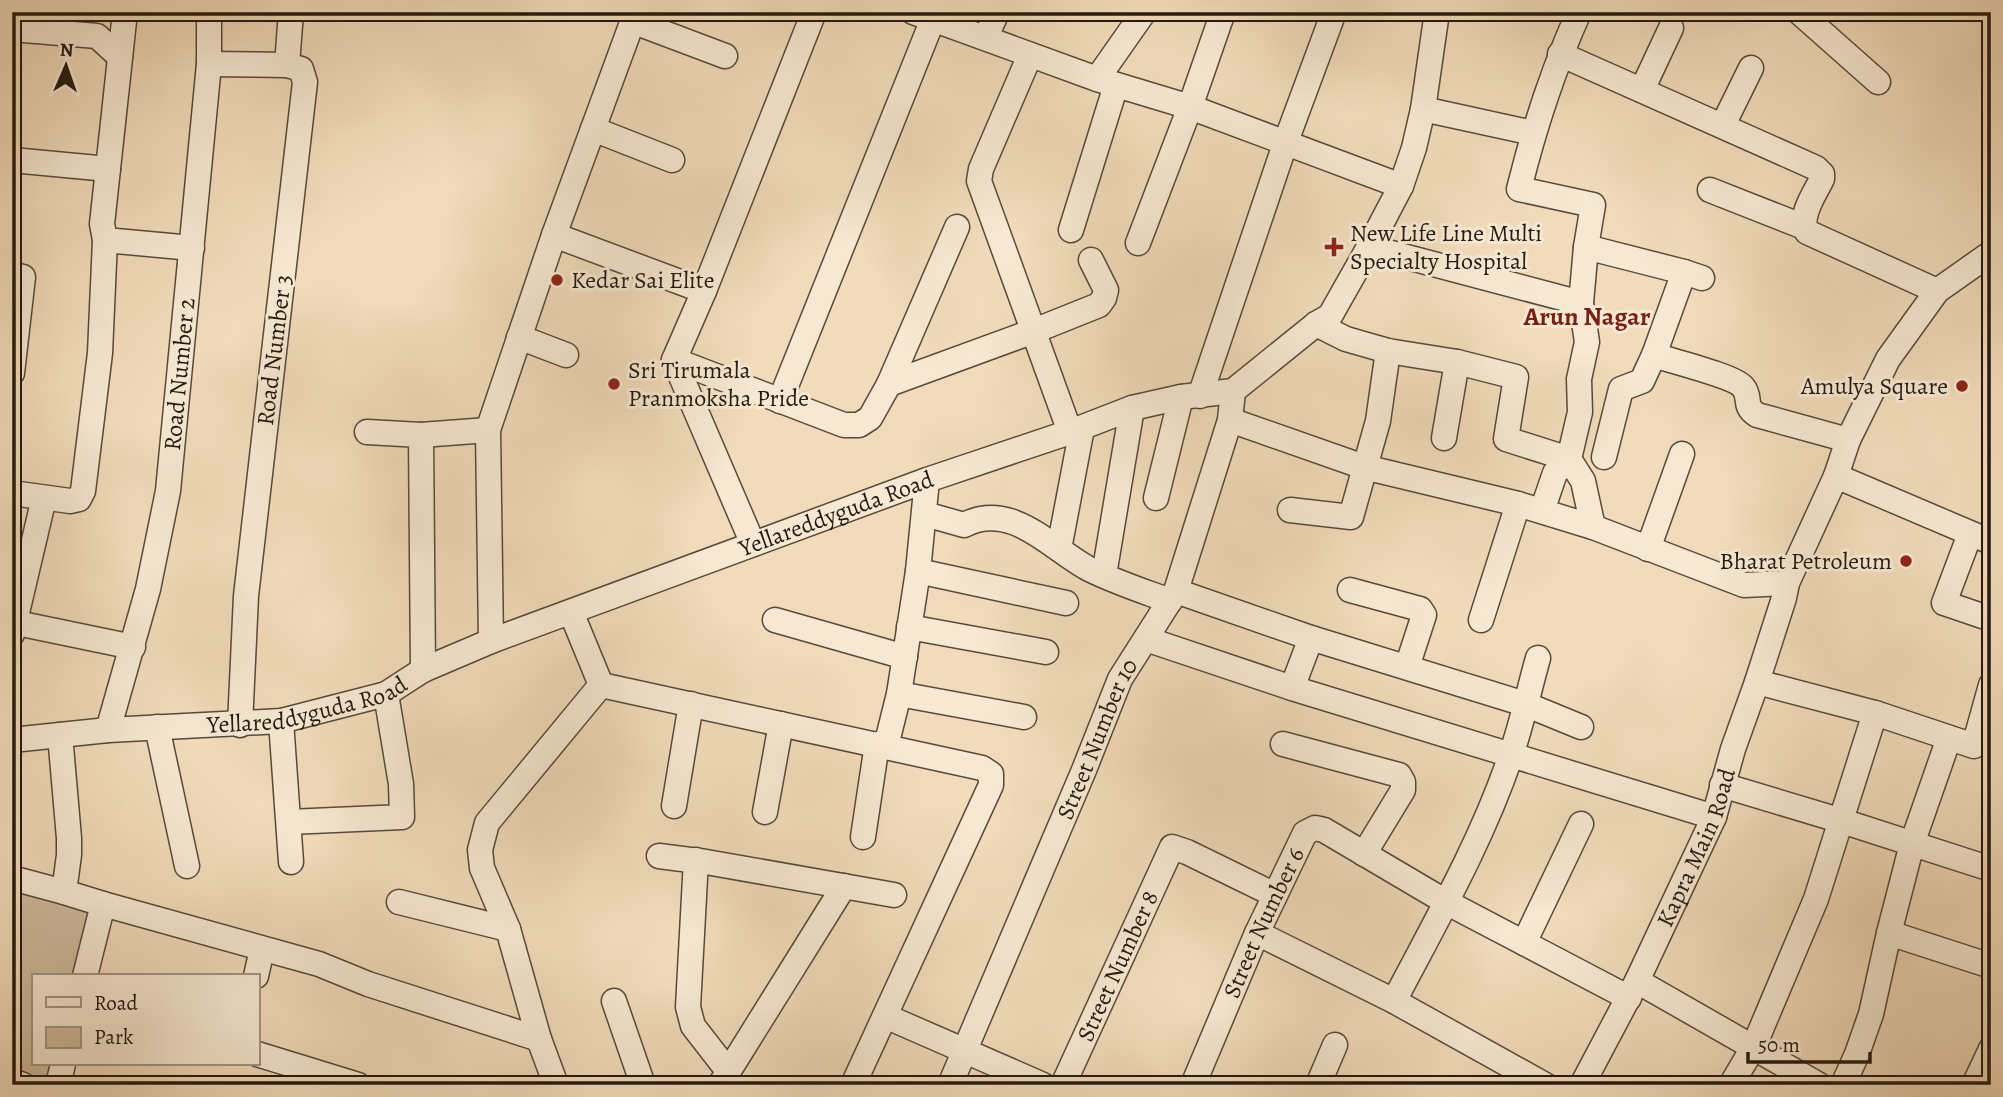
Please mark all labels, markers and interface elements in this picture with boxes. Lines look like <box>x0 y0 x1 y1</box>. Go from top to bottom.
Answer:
north arrow <box>32 32 102 102</box>
text: N <box>59 37 74 63</box>
place label: New Life Line Multi Specialty Hospital <box>1350 217 1542 277</box>
marker: New Life Line Multi Specialty Hospital <box>1324 237 1344 257</box>
place label: Kedar Sai Elite <box>571 264 715 296</box>
marker: Kedar Sai Elite <box>549 272 565 288</box>
street label: Road Number 3 <box>249 273 299 427</box>
street label: Road Number 2 <box>156 296 202 452</box>
district label: Arun Nagar <box>1522 299 1651 334</box>
place label: Sri Tirumala Pranmoksha Pride <box>628 354 809 414</box>
place label: Amulya Square <box>1800 370 1948 402</box>
marker: Sri Tirumala Pranmoksha Pride <box>606 376 622 392</box>
marker: Amulya Square <box>1954 378 1970 394</box>
street label: Yellareddyguda Road <box>733 463 938 564</box>
place label: Bharat Petroleum <box>1720 545 1892 577</box>
marker: Bharat Petroleum <box>1898 553 1914 569</box>
street label: Street Number 10 <box>1049 652 1145 824</box>
street label: Yellareddyguda Road <box>205 668 414 741</box>
street label: Kapra Main Road <box>1649 764 1743 932</box>
street label: Street Number 6 <box>1215 842 1312 1003</box>
street label: Street Number 8 <box>1069 885 1166 1046</box>
legend <box>32 974 259 1066</box>
text: Road <box>94 989 138 1017</box>
scale bar <box>1748 1020 1870 1064</box>
text: Park <box>94 1023 134 1051</box>
text: 50 m <box>1758 1031 1800 1059</box>

